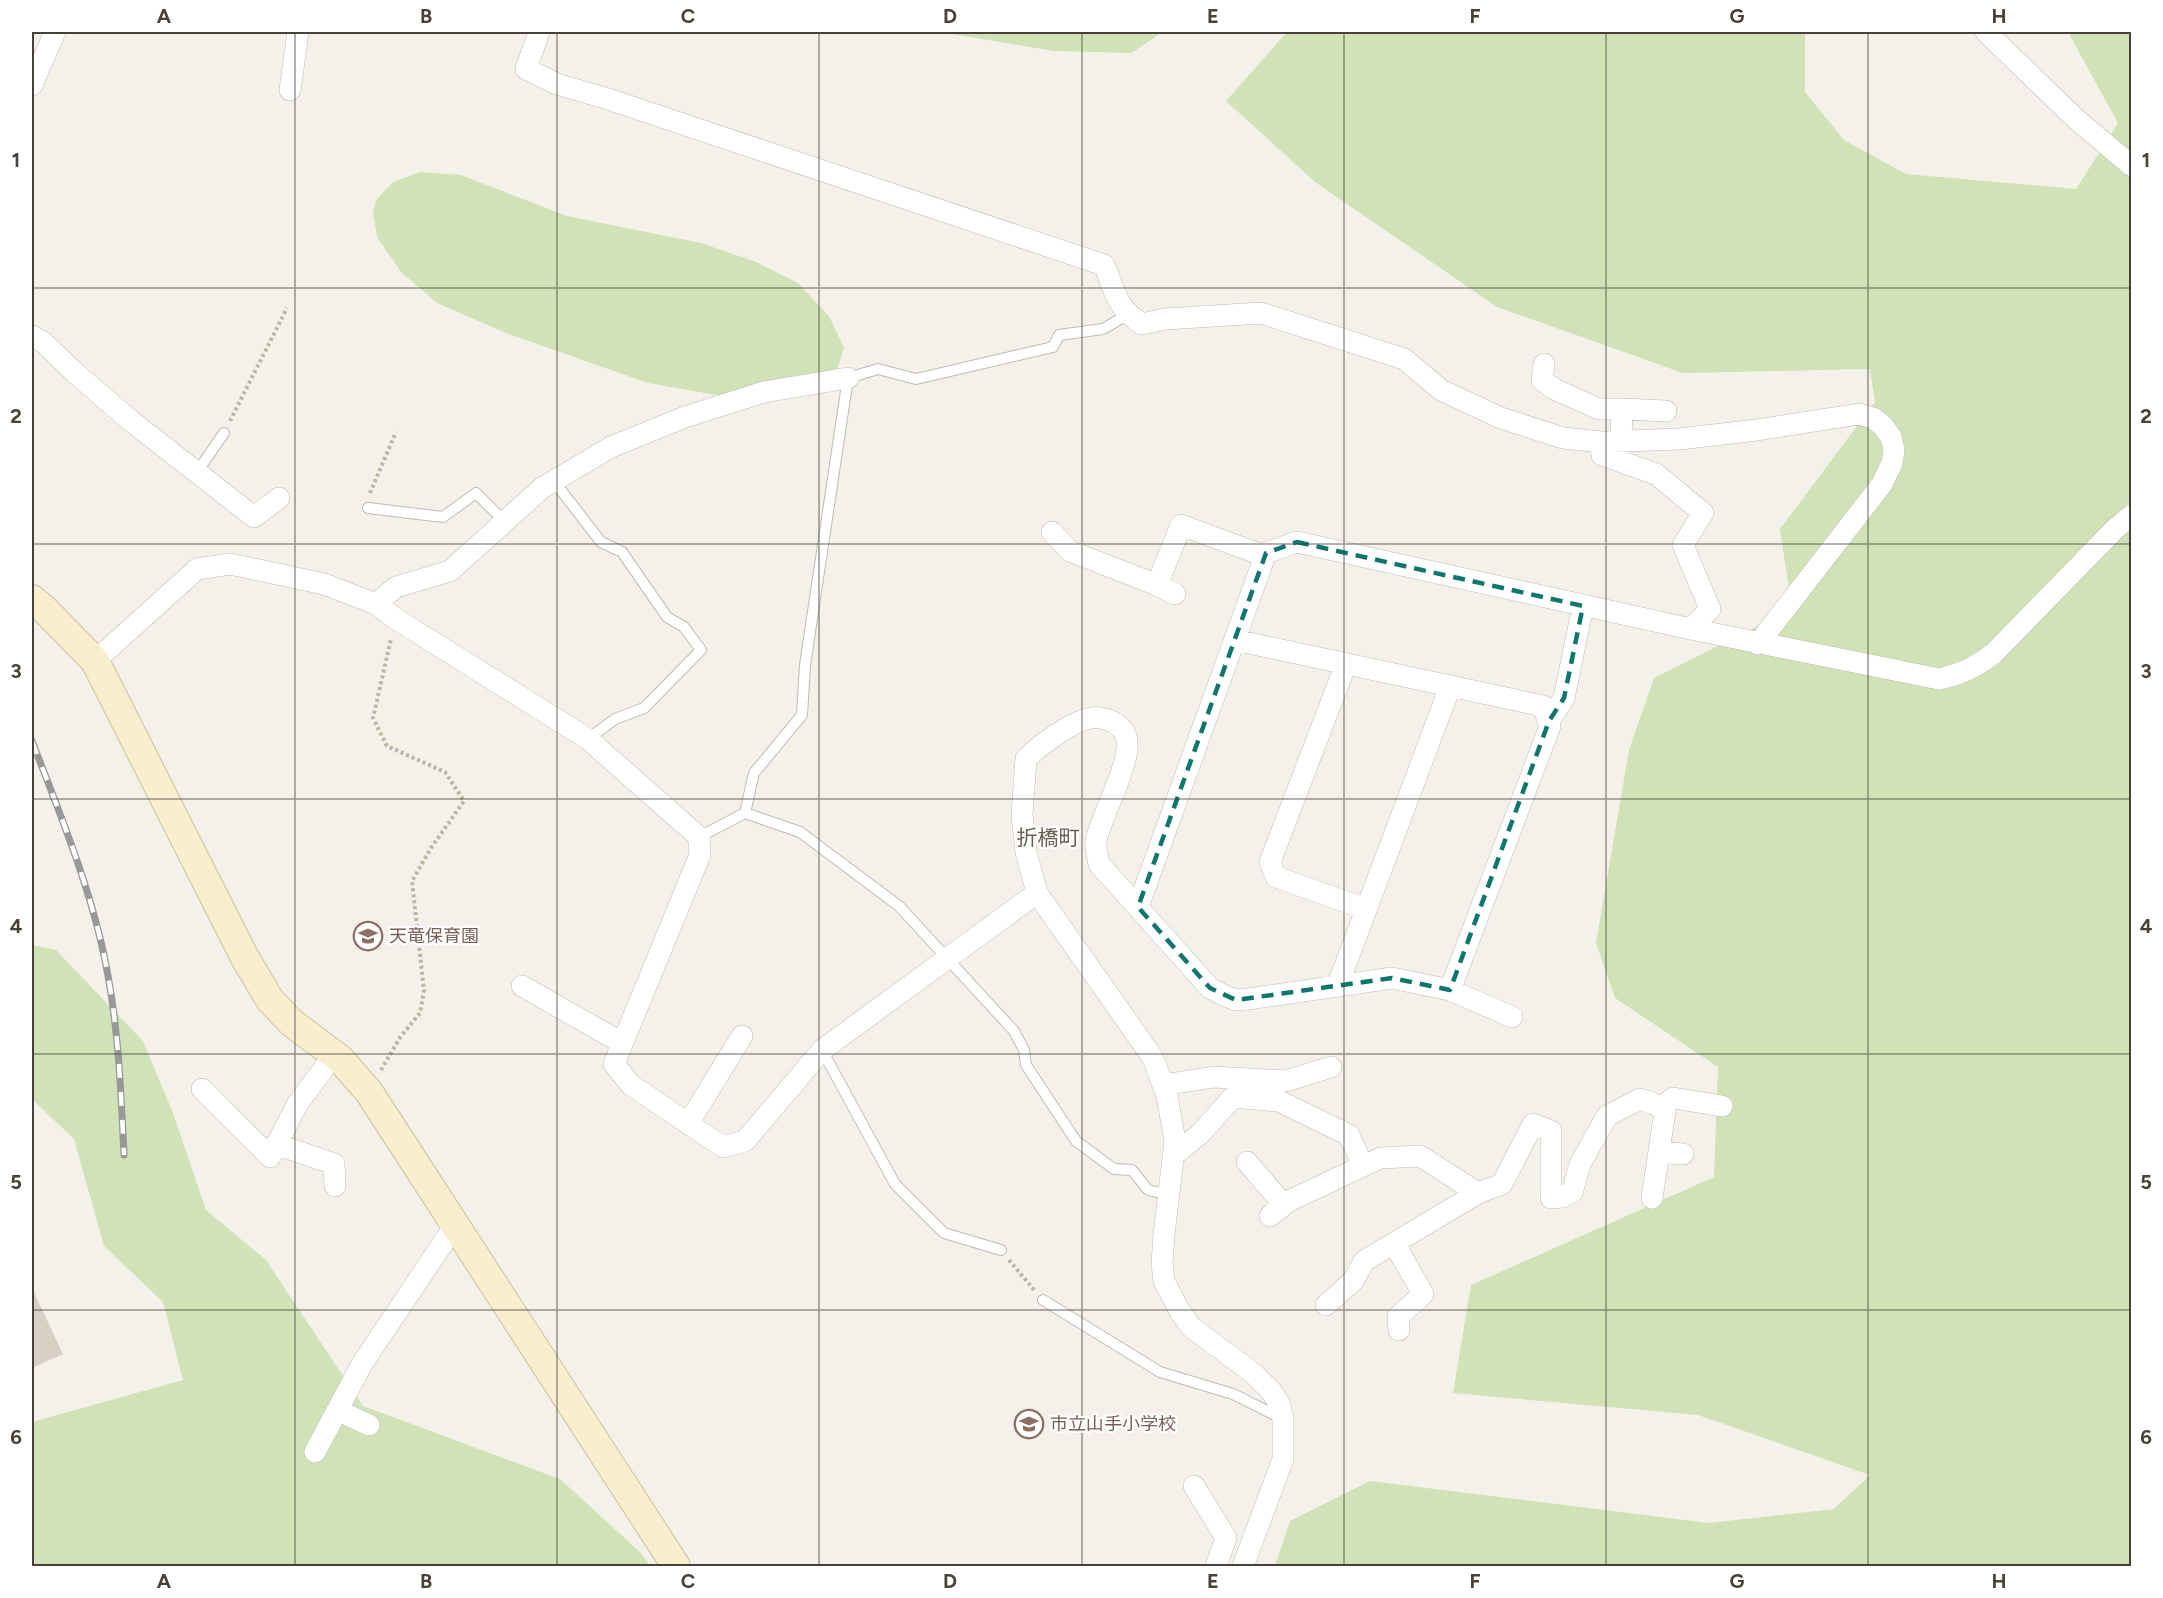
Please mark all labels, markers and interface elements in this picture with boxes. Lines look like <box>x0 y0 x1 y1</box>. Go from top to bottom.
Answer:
text: A <box>157 4 172 28</box>
text: B <box>420 4 432 28</box>
text: C <box>681 4 695 28</box>
text: D <box>943 4 957 28</box>
text: E <box>1207 4 1219 28</box>
text: F <box>1469 4 1481 28</box>
text: G <box>1730 4 1745 28</box>
text: H <box>1992 4 2007 28</box>
text: 1 <box>12 148 20 172</box>
text: 1 <box>2142 148 2150 172</box>
text: 2 <box>10 404 22 428</box>
text: 2 <box>2140 404 2152 428</box>
text: 3 <box>10 659 22 683</box>
text: 3 <box>2140 659 2152 683</box>
district label: 折橋町 <box>1017 825 1080 850</box>
text: 4 <box>10 914 23 938</box>
text: 4 <box>2140 914 2153 938</box>
school or university icon: 天竜保育園 <box>352 920 384 952</box>
place label: 天竜保育園 <box>389 925 479 947</box>
text: 5 <box>10 1170 22 1194</box>
text: 5 <box>2140 1170 2152 1194</box>
school or university icon: 市立山手小学校 <box>1013 1408 1045 1440</box>
place label: 市立山手小学校 <box>1050 1413 1176 1435</box>
text: 6 <box>10 1425 22 1449</box>
text: 6 <box>2140 1425 2152 1449</box>
text: A <box>157 1569 172 1593</box>
text: B <box>420 1569 432 1593</box>
text: C <box>681 1569 695 1593</box>
text: D <box>943 1569 957 1593</box>
text: E <box>1207 1569 1219 1593</box>
text: F <box>1469 1569 1481 1593</box>
text: G <box>1730 1569 1745 1593</box>
text: H <box>1992 1569 2007 1593</box>

